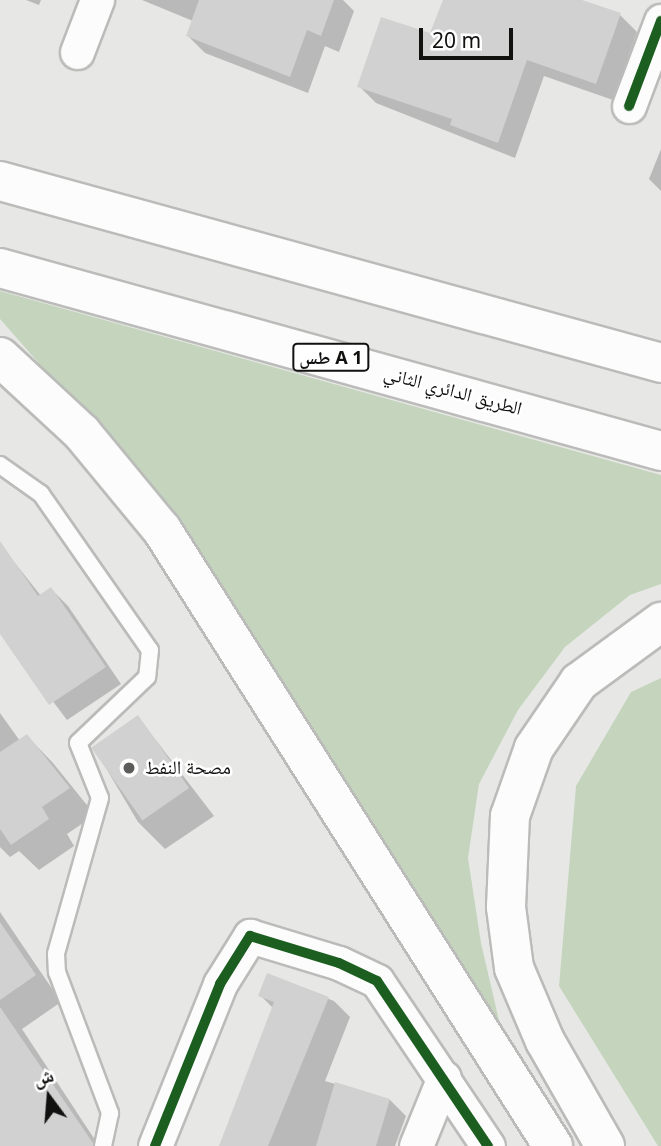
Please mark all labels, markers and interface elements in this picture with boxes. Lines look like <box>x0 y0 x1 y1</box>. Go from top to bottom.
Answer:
scale bar <box>423 14 518 58</box>
text: 20 m <box>432 26 481 54</box>
road number: طس A 1 <box>291 342 371 372</box>
street label: الطريق الدائري الثاني <box>381 362 525 420</box>
place label: مصحة النفط <box>145 757 231 779</box>
marker: مصحة النفط <box>119 758 139 778</box>
north arrow <box>14 1062 84 1132</box>
text: ش <box>30 1062 56 1092</box>

